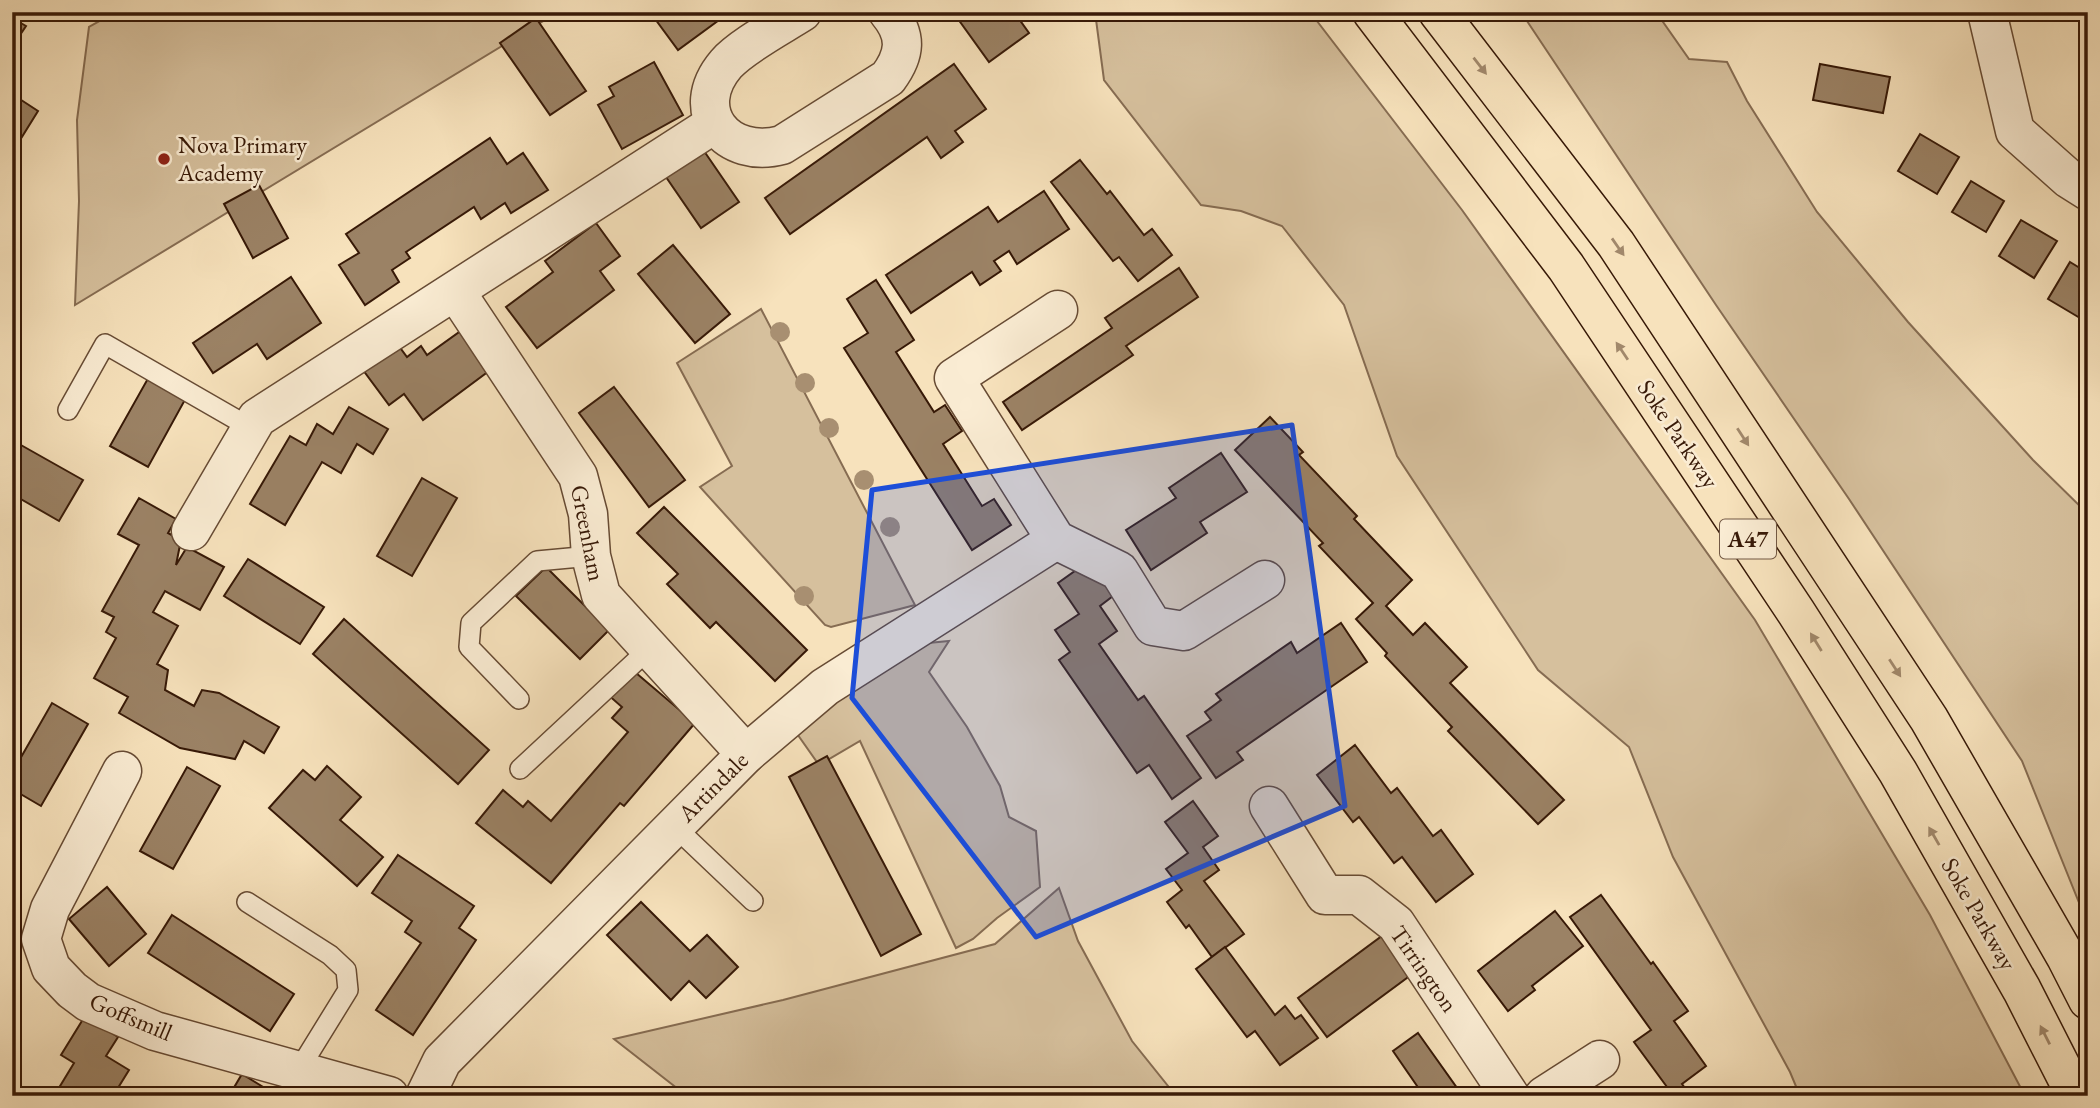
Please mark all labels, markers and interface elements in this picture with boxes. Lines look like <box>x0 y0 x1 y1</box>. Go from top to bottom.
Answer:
one-way arrow <box>1473 57 1487 75</box>
place label: Nova Primary Academy <box>177 129 307 188</box>
marker: Nova Primary Academy <box>156 151 172 167</box>
one-way arrow <box>1611 238 1624 257</box>
one-way arrow <box>1616 341 1629 360</box>
street label: Soke Parkway <box>1631 373 1726 495</box>
one-way arrow <box>1736 428 1750 446</box>
street label: Greenham <box>564 482 613 584</box>
road number: A47 <box>1720 520 1776 558</box>
one-way arrow <box>1809 633 1822 652</box>
one-way arrow <box>1888 659 1902 677</box>
street label: Artindale <box>670 745 755 829</box>
one-way arrow <box>1928 827 1940 846</box>
street label: Soke Parkway <box>1935 852 2024 976</box>
street label: Tirrington <box>1383 919 1466 1018</box>
street label: Goffsmill <box>85 985 178 1048</box>
one-way arrow <box>2039 1025 2051 1045</box>

